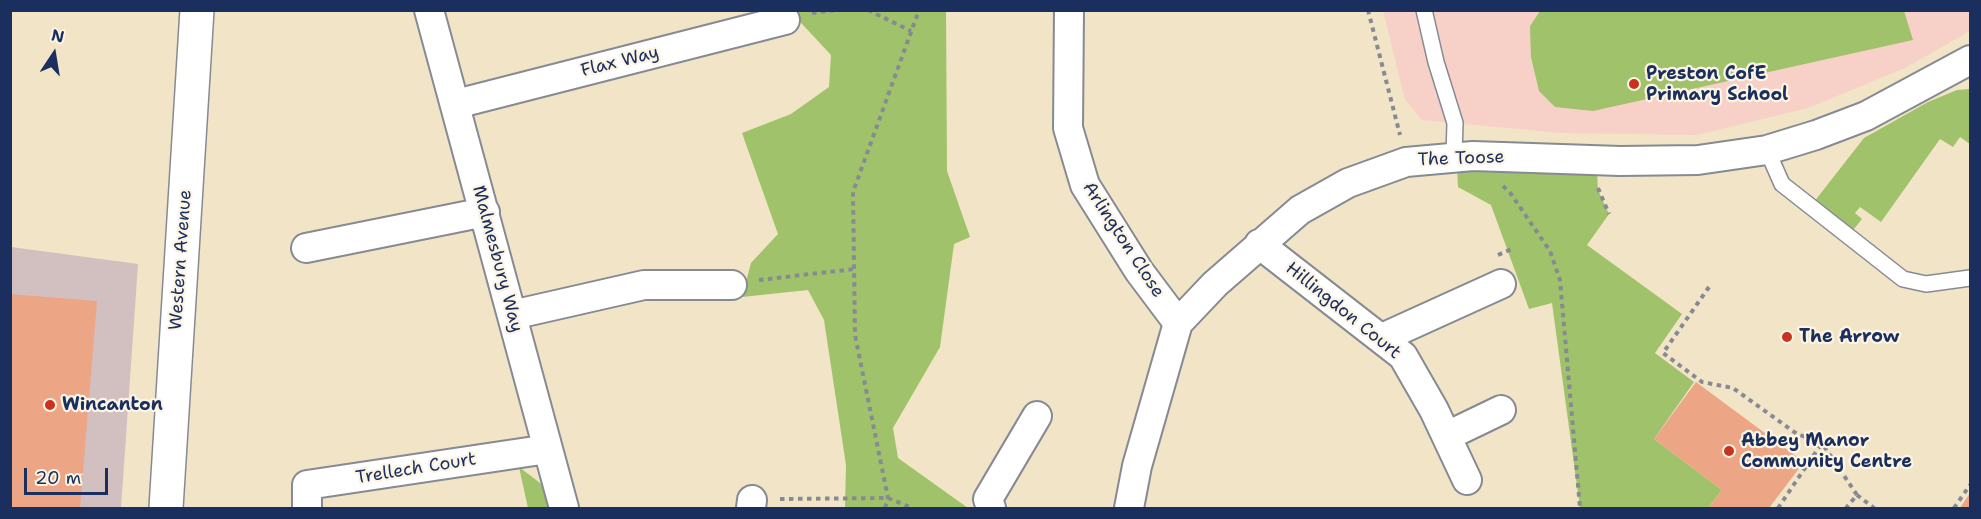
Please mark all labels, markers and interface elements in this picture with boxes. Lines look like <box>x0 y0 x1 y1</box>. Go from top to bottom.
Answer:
north arrow <box>24 24 84 84</box>
text: N <box>49 24 66 47</box>
street label: Flax Way <box>579 42 661 82</box>
place label: Preston CofE Primary School <box>1646 63 1788 106</box>
marker: Preston CofE Primary School <box>1627 77 1641 91</box>
street label: The Toose <box>1417 147 1505 171</box>
street label: Arlington Close <box>1078 178 1168 302</box>
street label: Malmesbury Way <box>467 183 527 335</box>
street label: Western Avenue <box>165 189 197 331</box>
street label: Hillingdon Court <box>1281 258 1405 364</box>
place label: The Arrow <box>1799 326 1899 348</box>
marker: The Arrow <box>1780 330 1794 344</box>
place label: Wincanton <box>62 394 163 416</box>
marker: Wincanton <box>43 398 57 412</box>
place label: Abbey Manor Community Centre <box>1741 430 1912 472</box>
marker: Abbey Manor Community Centre <box>1722 444 1736 458</box>
street label: Trellech Court <box>354 449 478 489</box>
scale bar <box>27 456 111 494</box>
text: 20 m <box>35 466 81 490</box>

